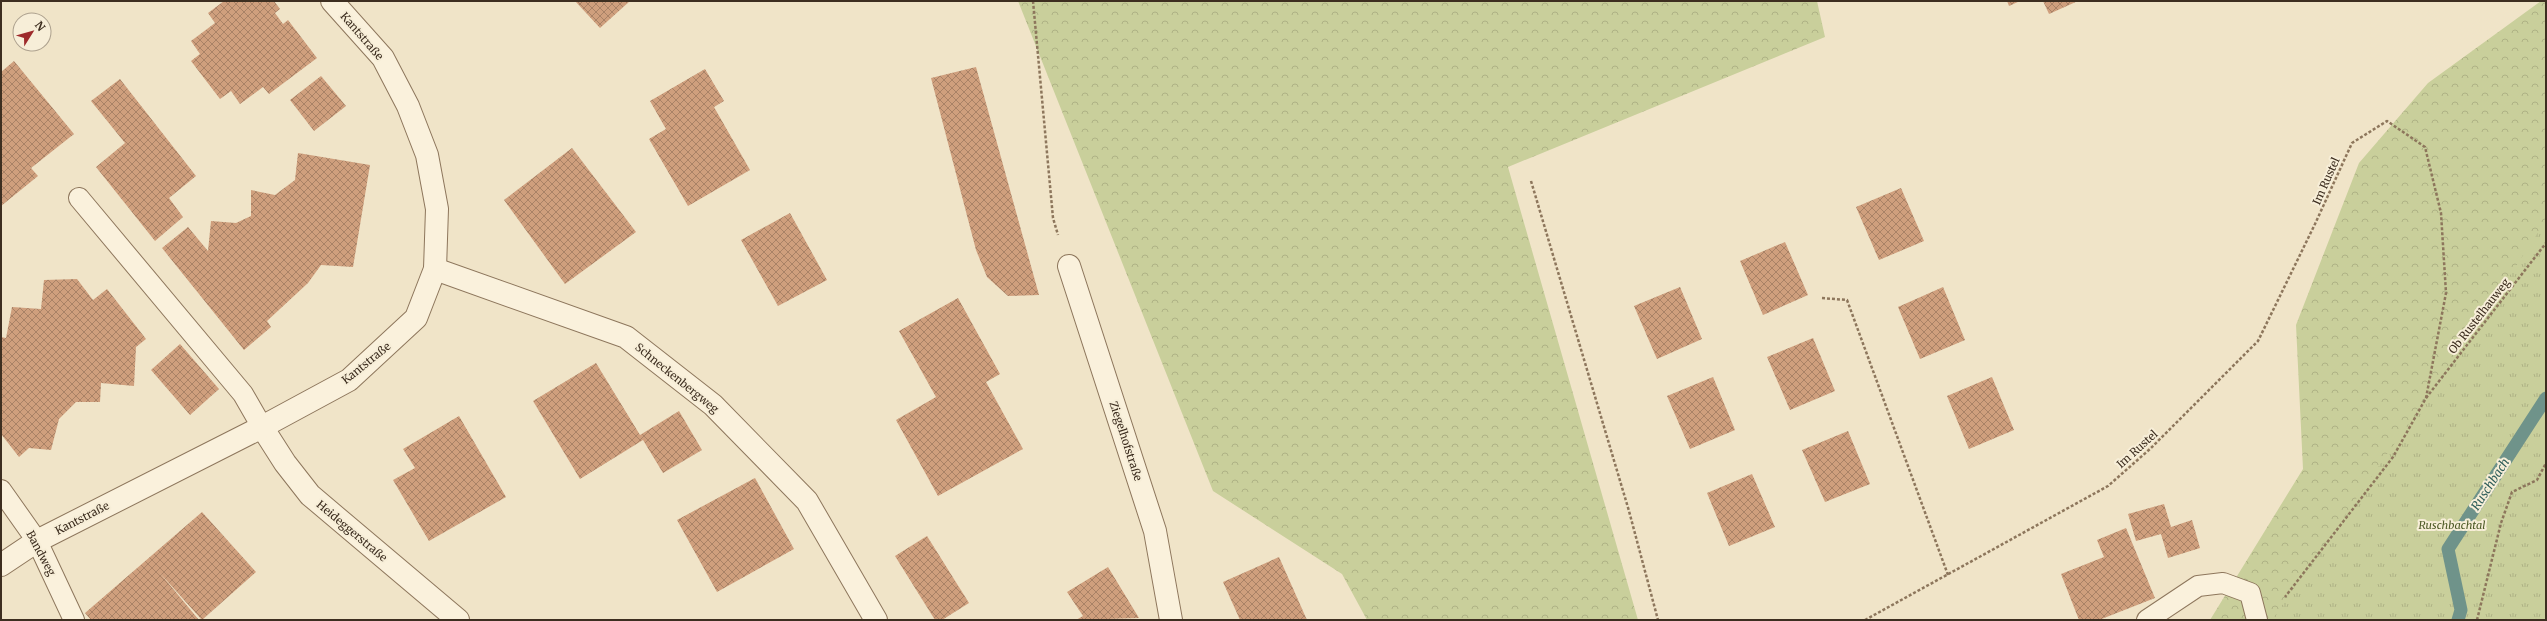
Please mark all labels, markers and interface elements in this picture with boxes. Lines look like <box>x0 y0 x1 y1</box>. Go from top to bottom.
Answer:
street label: Kantstraße <box>337 9 387 63</box>
north arrow <box>12 12 52 52</box>
text: N <box>32 18 48 34</box>
street label: Im Rustel <box>2309 155 2343 207</box>
street label: Ob Rustelhauweg <box>2445 275 2513 356</box>
street label: Kantstraße <box>339 339 393 387</box>
street label: Schneckenbergweg <box>632 340 722 416</box>
street label: Ziegelhofstraße <box>1106 399 1146 483</box>
street label: Im Rustel <box>2114 427 2161 471</box>
water label: Ruschbach <box>2468 455 2512 513</box>
street label: Heideggerstraße <box>314 497 390 565</box>
street label: Kantstraße <box>53 498 112 538</box>
park label: Ruschbachtal <box>2418 518 2486 532</box>
street label: Bandweg <box>23 528 59 578</box>

